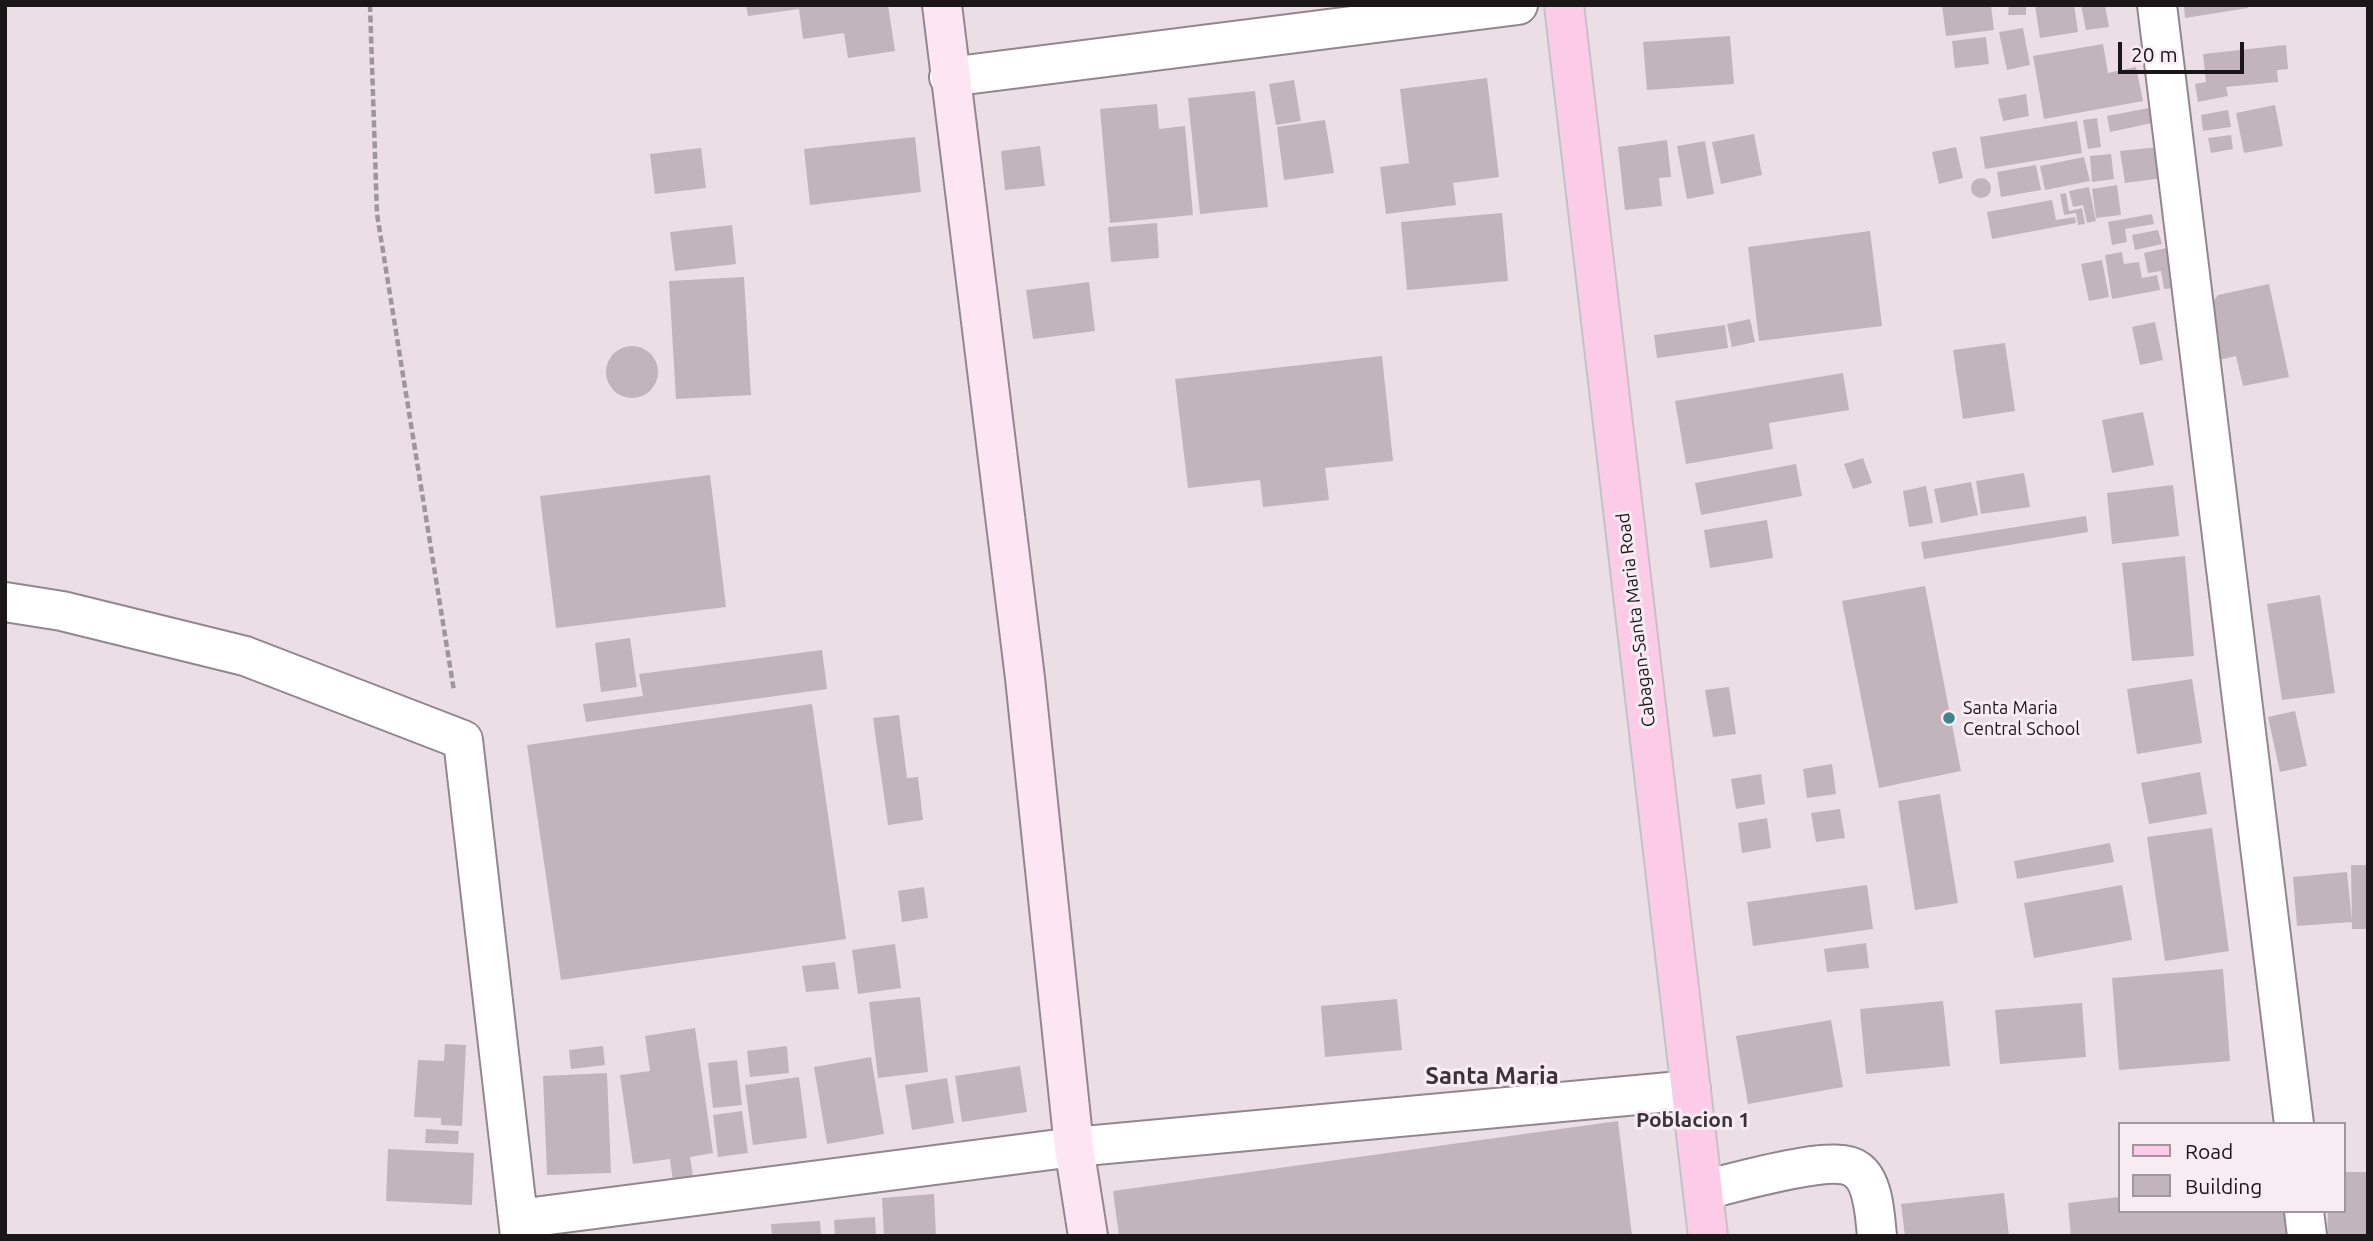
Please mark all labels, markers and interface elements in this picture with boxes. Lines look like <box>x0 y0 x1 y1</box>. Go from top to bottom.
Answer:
scale bar <box>2121 28 2247 72</box>
text: 20 m <box>2131 42 2178 66</box>
street label: Cabagan-Santa Maria Road <box>1612 512 1660 728</box>
place label: Santa Maria Central School <box>1963 697 2080 740</box>
marker: Santa Maria Central School <box>1941 710 1957 726</box>
district label: Santa Maria <box>1425 1062 1559 1090</box>
district label: Poblacion 1 <box>1636 1107 1750 1133</box>
legend <box>2118 1122 2345 1213</box>
text: Road <box>2185 1139 2233 1163</box>
text: Building <box>2185 1174 2262 1198</box>

